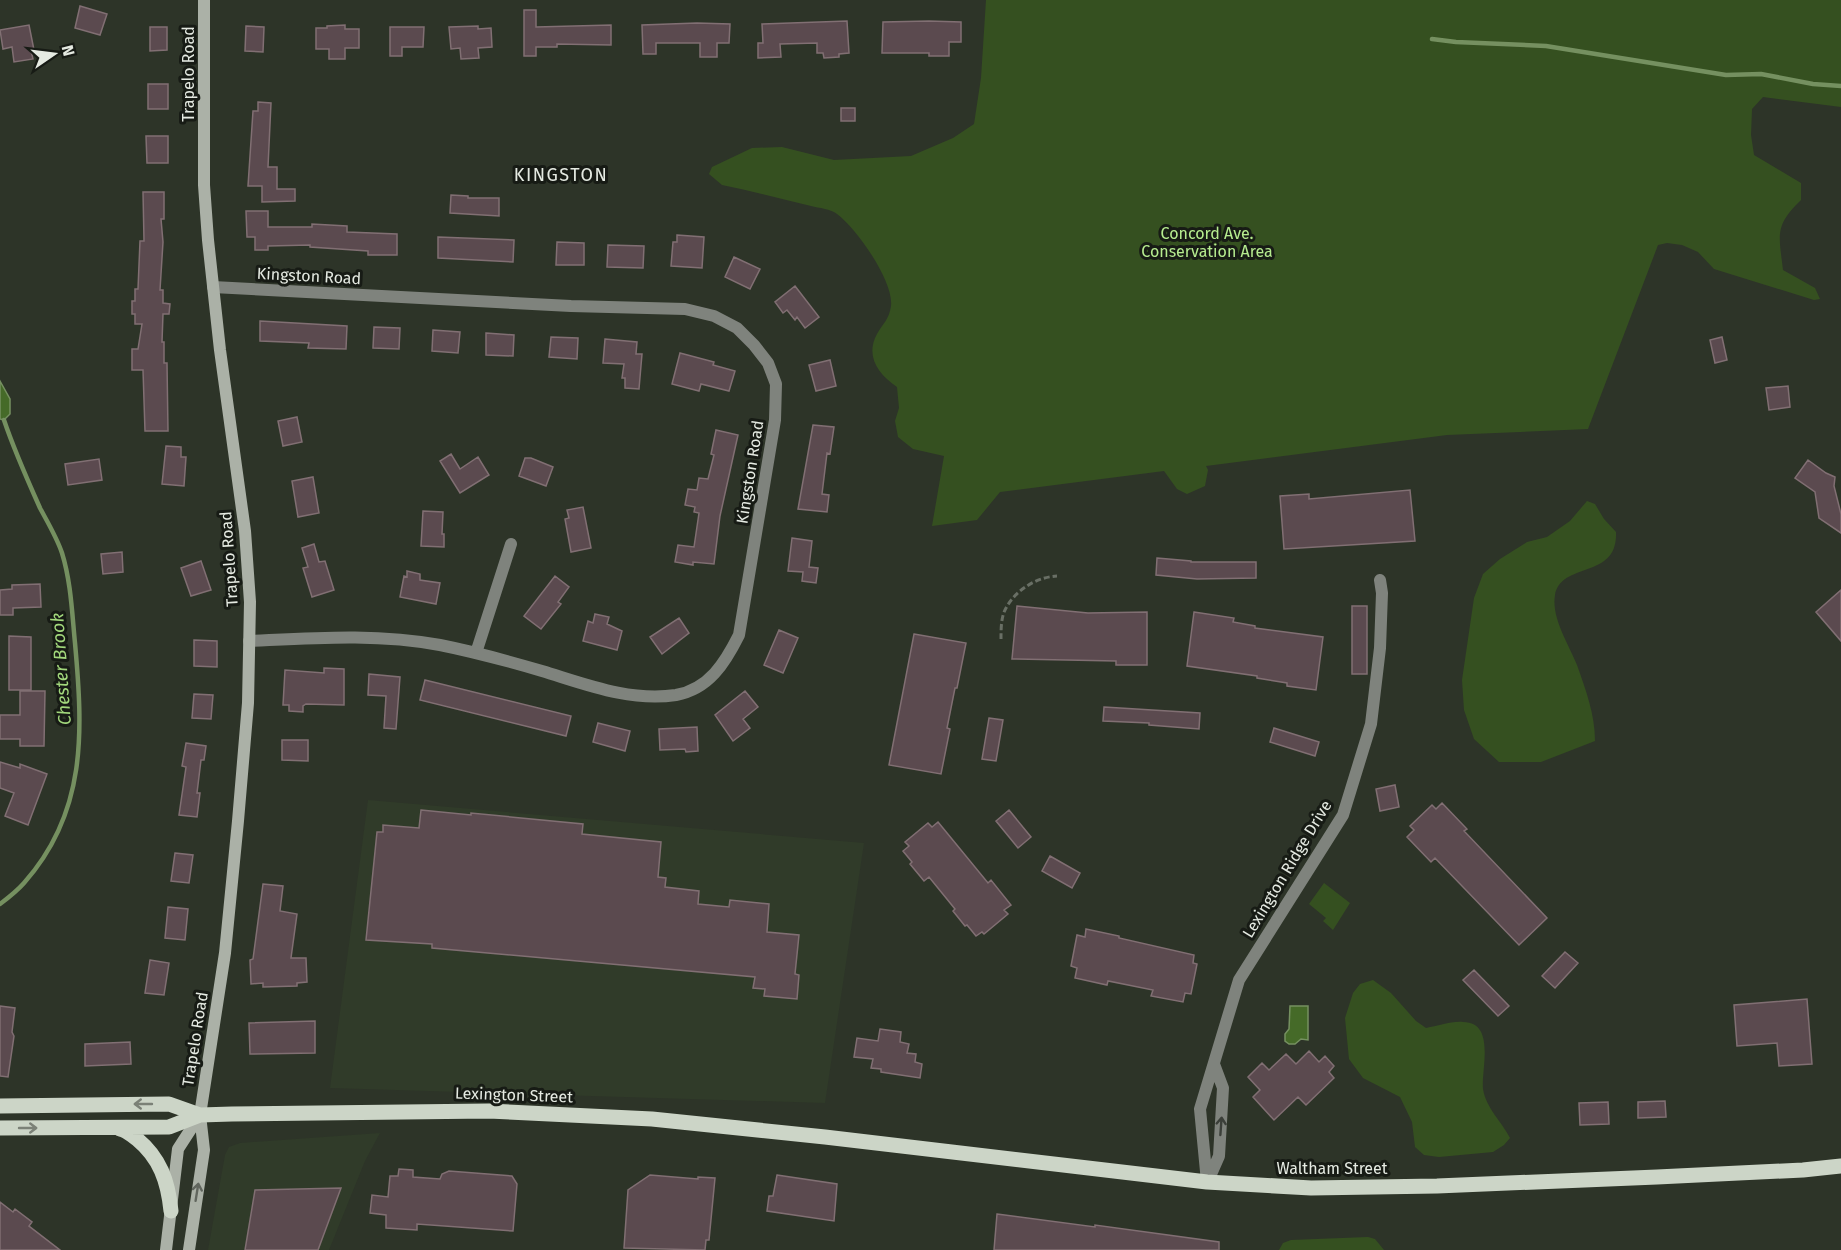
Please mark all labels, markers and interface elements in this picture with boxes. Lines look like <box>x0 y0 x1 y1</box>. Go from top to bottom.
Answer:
north arrow <box>24 24 84 84</box>
street label: Trapelo Road <box>179 26 198 122</box>
text: N <box>58 43 79 58</box>
district label: KINGSTON <box>514 164 608 186</box>
park label: Concord Ave. Conservation Area <box>1141 224 1273 261</box>
street label: Kingston Road <box>256 264 362 288</box>
street label: Kingston Road <box>732 419 768 525</box>
street label: Trapelo Road <box>216 511 242 607</box>
water label: Chester Brook <box>46 612 76 726</box>
street label: Lexington Ridge Drive <box>1238 797 1336 941</box>
street label: Trapelo Road <box>178 990 212 1088</box>
street label: Lexington Street <box>455 1083 574 1107</box>
one-way arrow <box>134 1098 154 1110</box>
one-way arrow <box>1216 1117 1227 1137</box>
one-way arrow <box>18 1122 38 1134</box>
street label: Waltham Street <box>1276 1159 1388 1178</box>
one-way arrow <box>192 1183 203 1202</box>

